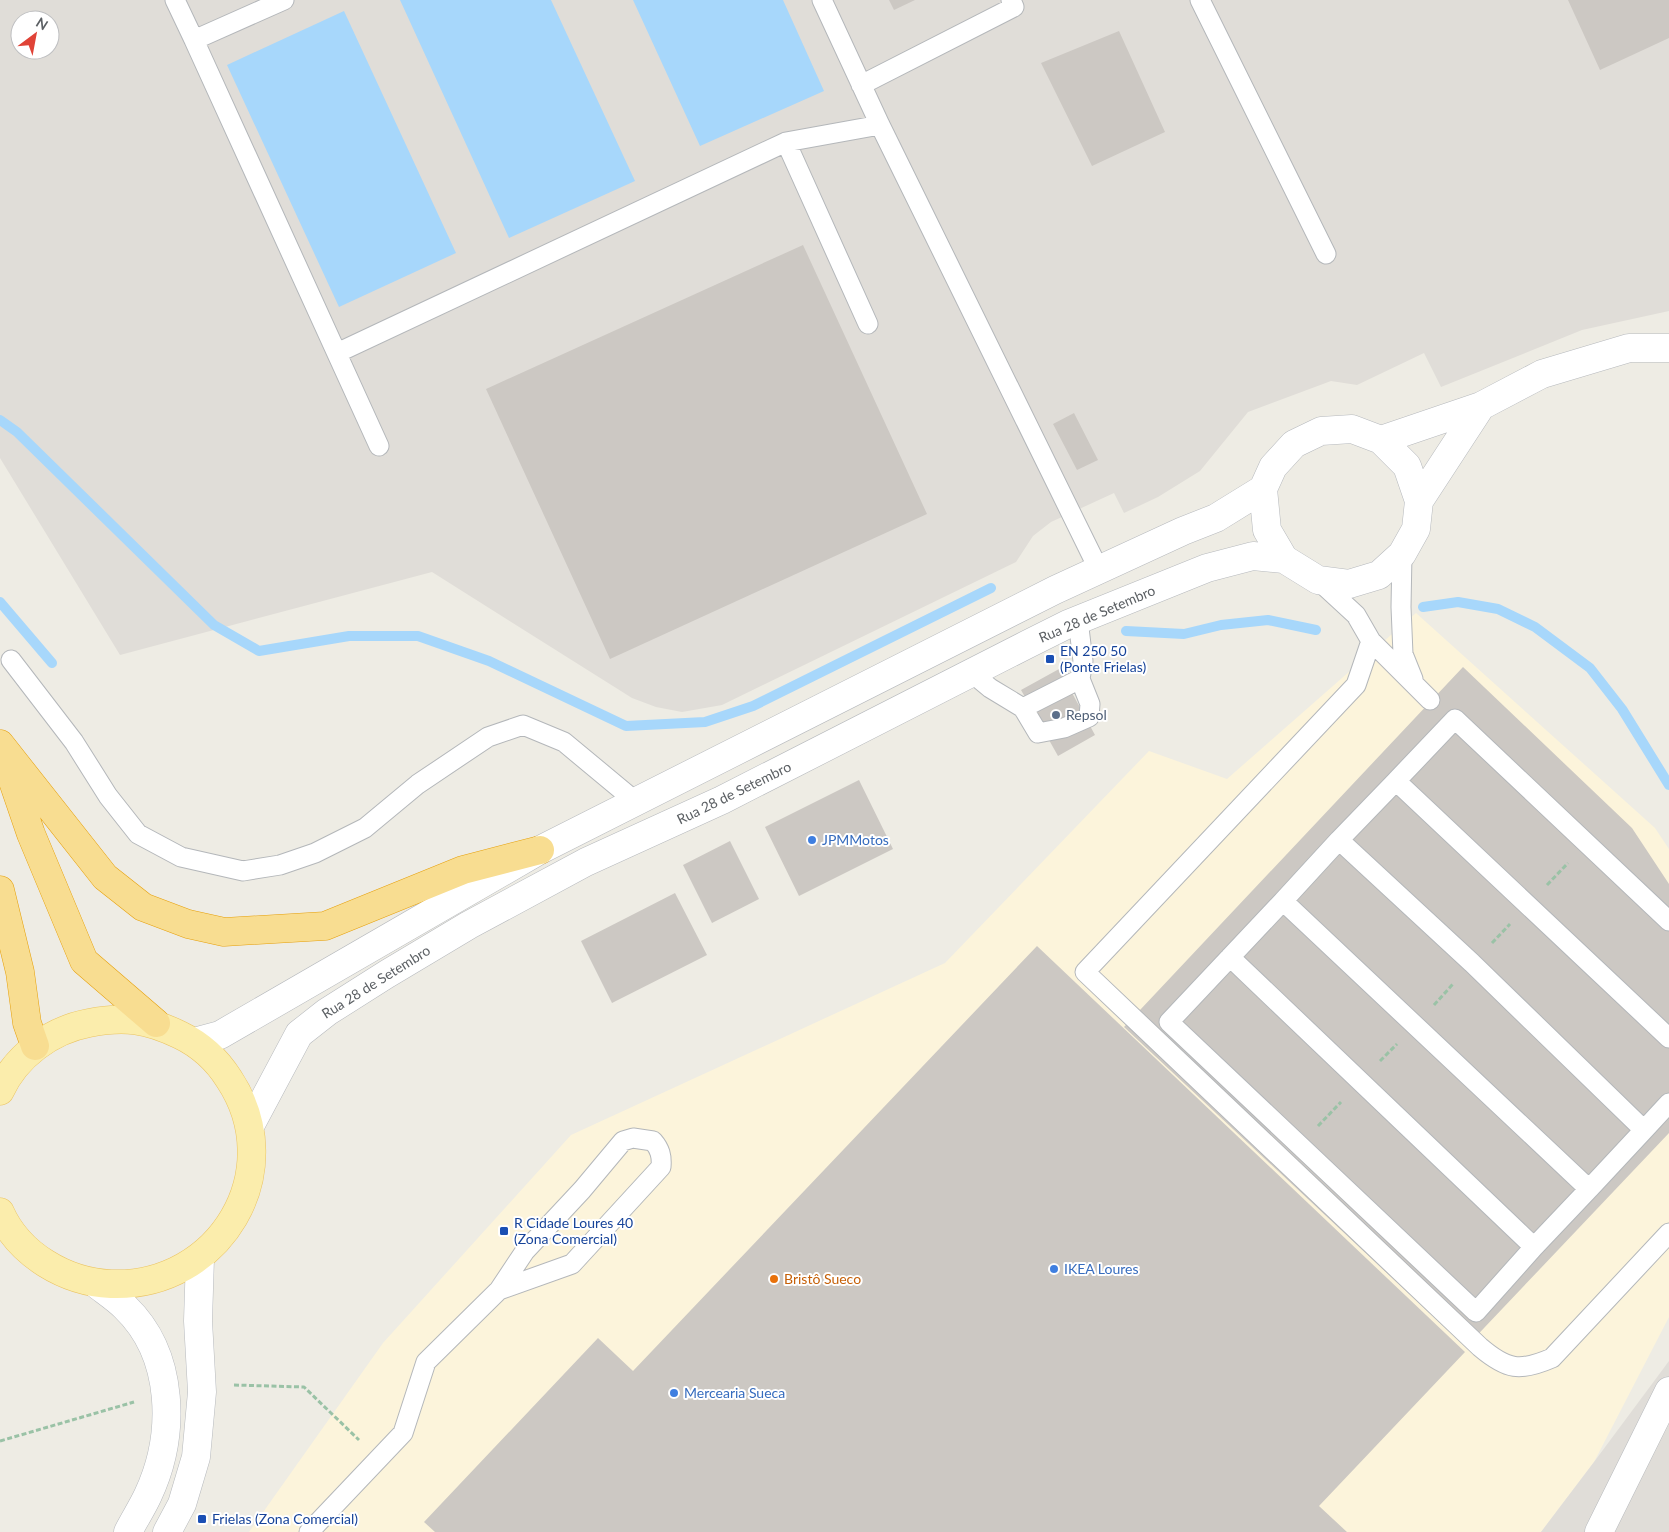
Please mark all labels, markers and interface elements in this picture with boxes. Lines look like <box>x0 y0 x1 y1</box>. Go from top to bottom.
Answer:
north arrow <box>10 10 60 60</box>
text: N <box>33 13 51 34</box>
street label: Rua 28 de Setembro <box>1036 581 1158 646</box>
place label: EN 250 50 (Ponte Frielas) <box>1060 642 1147 675</box>
marker: EN 250 50 (Ponte Frielas) <box>1044 653 1056 665</box>
place label: Repsol <box>1066 706 1107 723</box>
marker: Repsol <box>1050 709 1062 721</box>
street label: Rua 28 de Setembro <box>674 758 794 828</box>
place label: JPMMotos <box>822 831 889 848</box>
marker: JPMMotos <box>806 834 818 846</box>
street label: Rua 28 de Setembro <box>318 941 433 1022</box>
place label: R Cidade Loures 40 (Zona Comercial) <box>514 1214 633 1247</box>
marker: R Cidade Loures 40 (Zona Comercial) <box>498 1225 510 1237</box>
place label: IKEA Loures <box>1064 1260 1139 1277</box>
marker: IKEA Loures <box>1048 1263 1060 1275</box>
place label: Bristô Sueco <box>784 1270 861 1287</box>
marker: Bristô Sueco <box>768 1273 780 1285</box>
place label: Mercearia Sueca <box>684 1384 785 1401</box>
marker: Mercearia Sueca <box>668 1387 680 1399</box>
place label: Frielas (Zona Comercial) <box>212 1510 358 1527</box>
marker: Frielas (Zona Comercial) <box>196 1513 208 1525</box>

